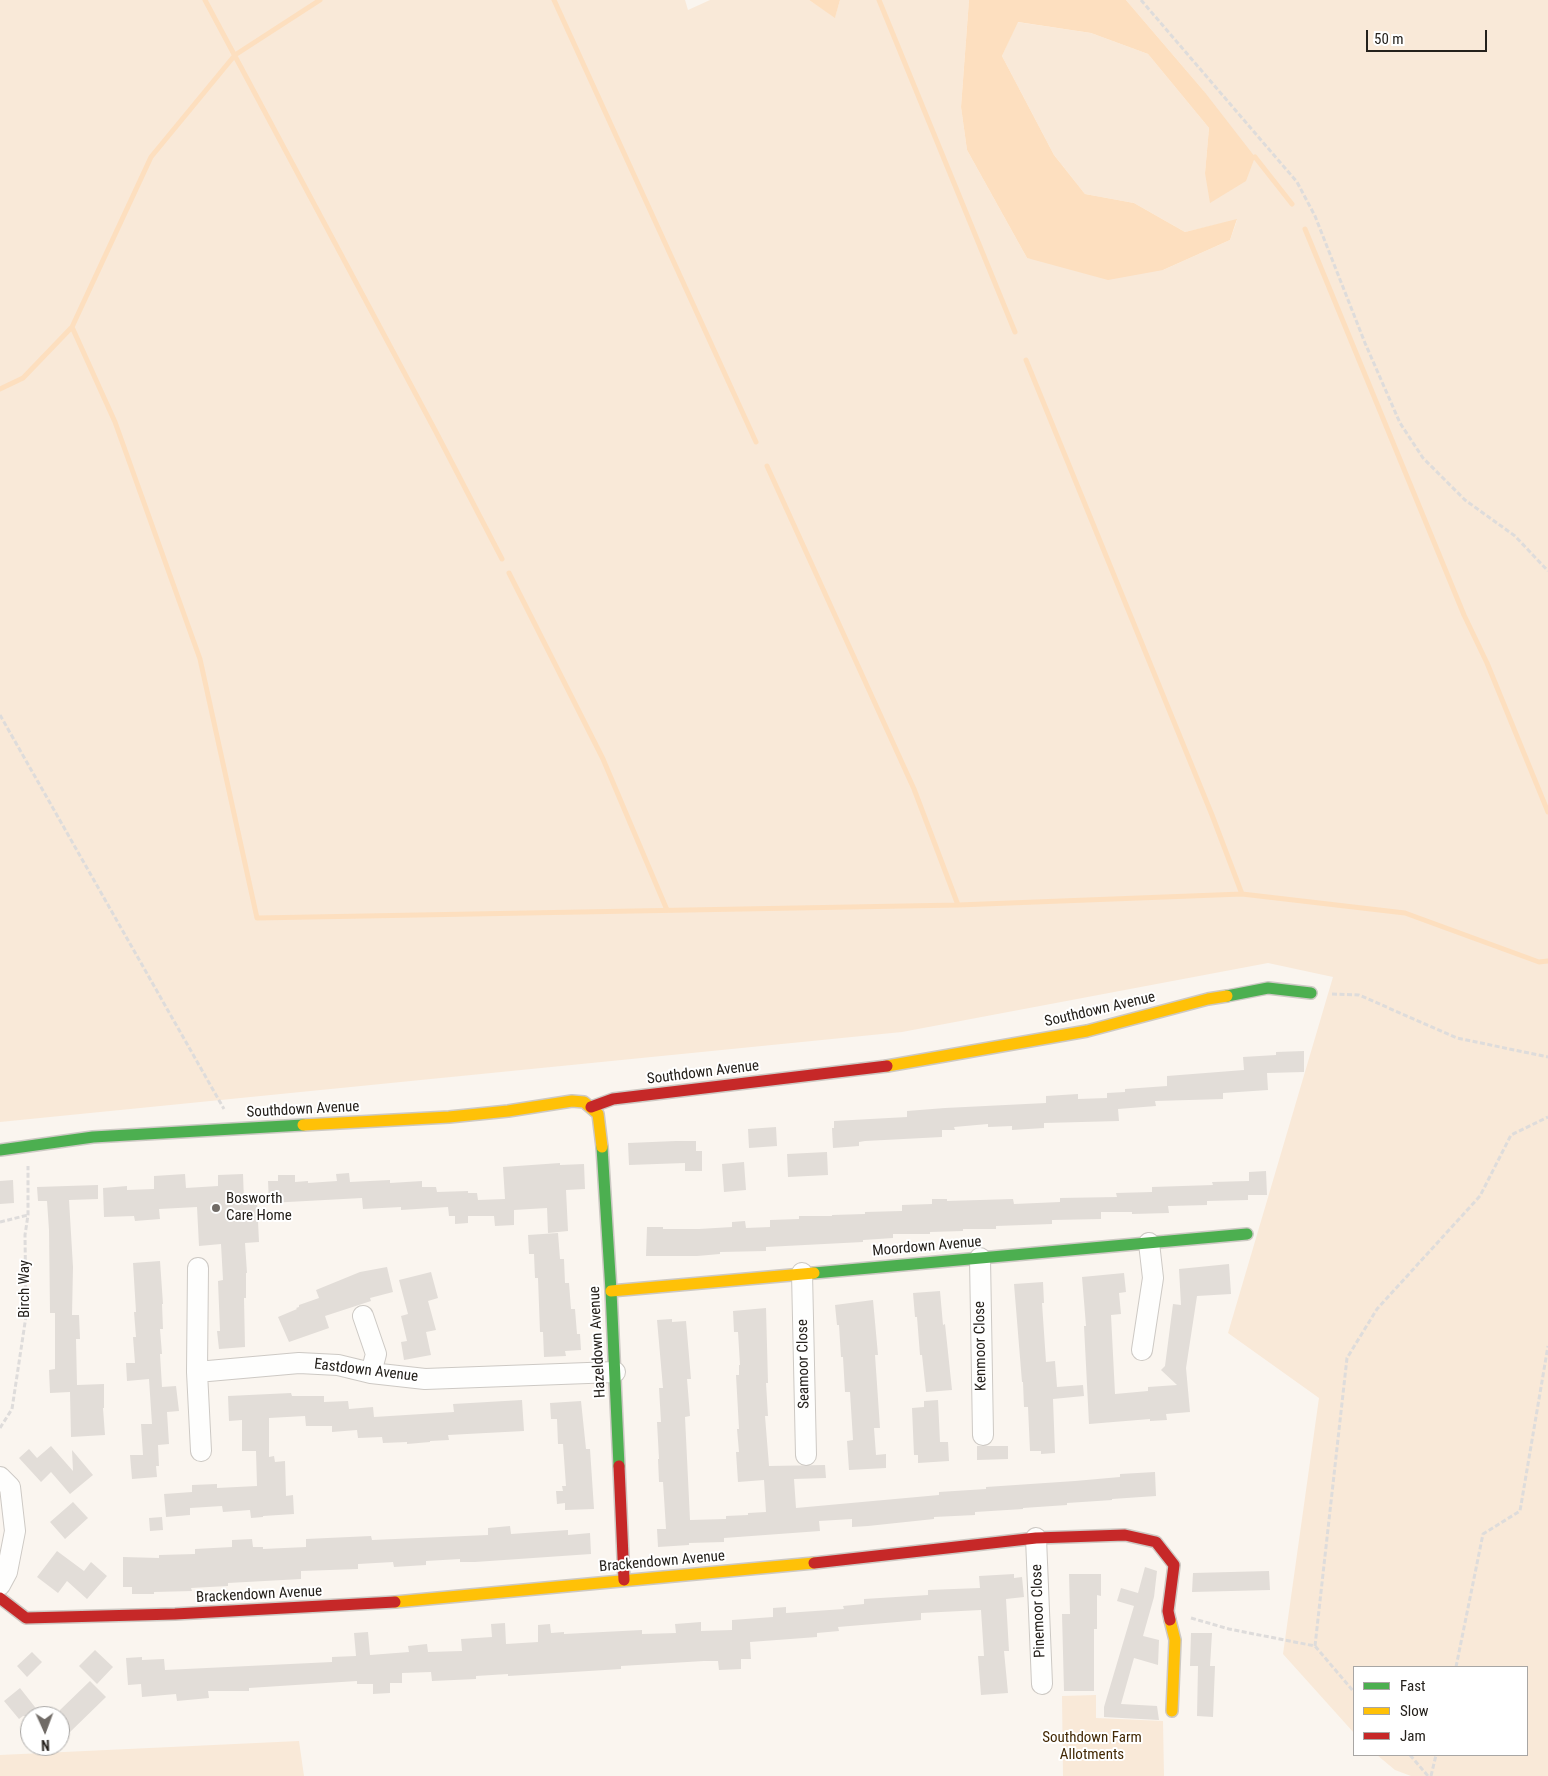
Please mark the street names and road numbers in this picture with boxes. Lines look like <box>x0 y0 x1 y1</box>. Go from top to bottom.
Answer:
street label: Southdown Avenue <box>1043 989 1157 1031</box>
street label: Southdown Avenue <box>646 1057 760 1089</box>
street label: Southdown Avenue <box>246 1098 360 1122</box>
street label: Moordown Avenue <box>872 1233 982 1261</box>
street label: Birch Way <box>16 1260 34 1318</box>
street label: Hazeldown Avenue <box>586 1286 610 1398</box>
street label: Kenmoor Close <box>971 1301 991 1391</box>
street label: Seamoor Close <box>794 1319 814 1409</box>
street label: Eastdown Avenue <box>313 1356 419 1386</box>
street label: Brackendown Avenue <box>598 1548 726 1576</box>
street label: Pinemoor Close <box>1028 1564 1050 1658</box>
street label: Brackendown Avenue <box>196 1583 322 1607</box>

